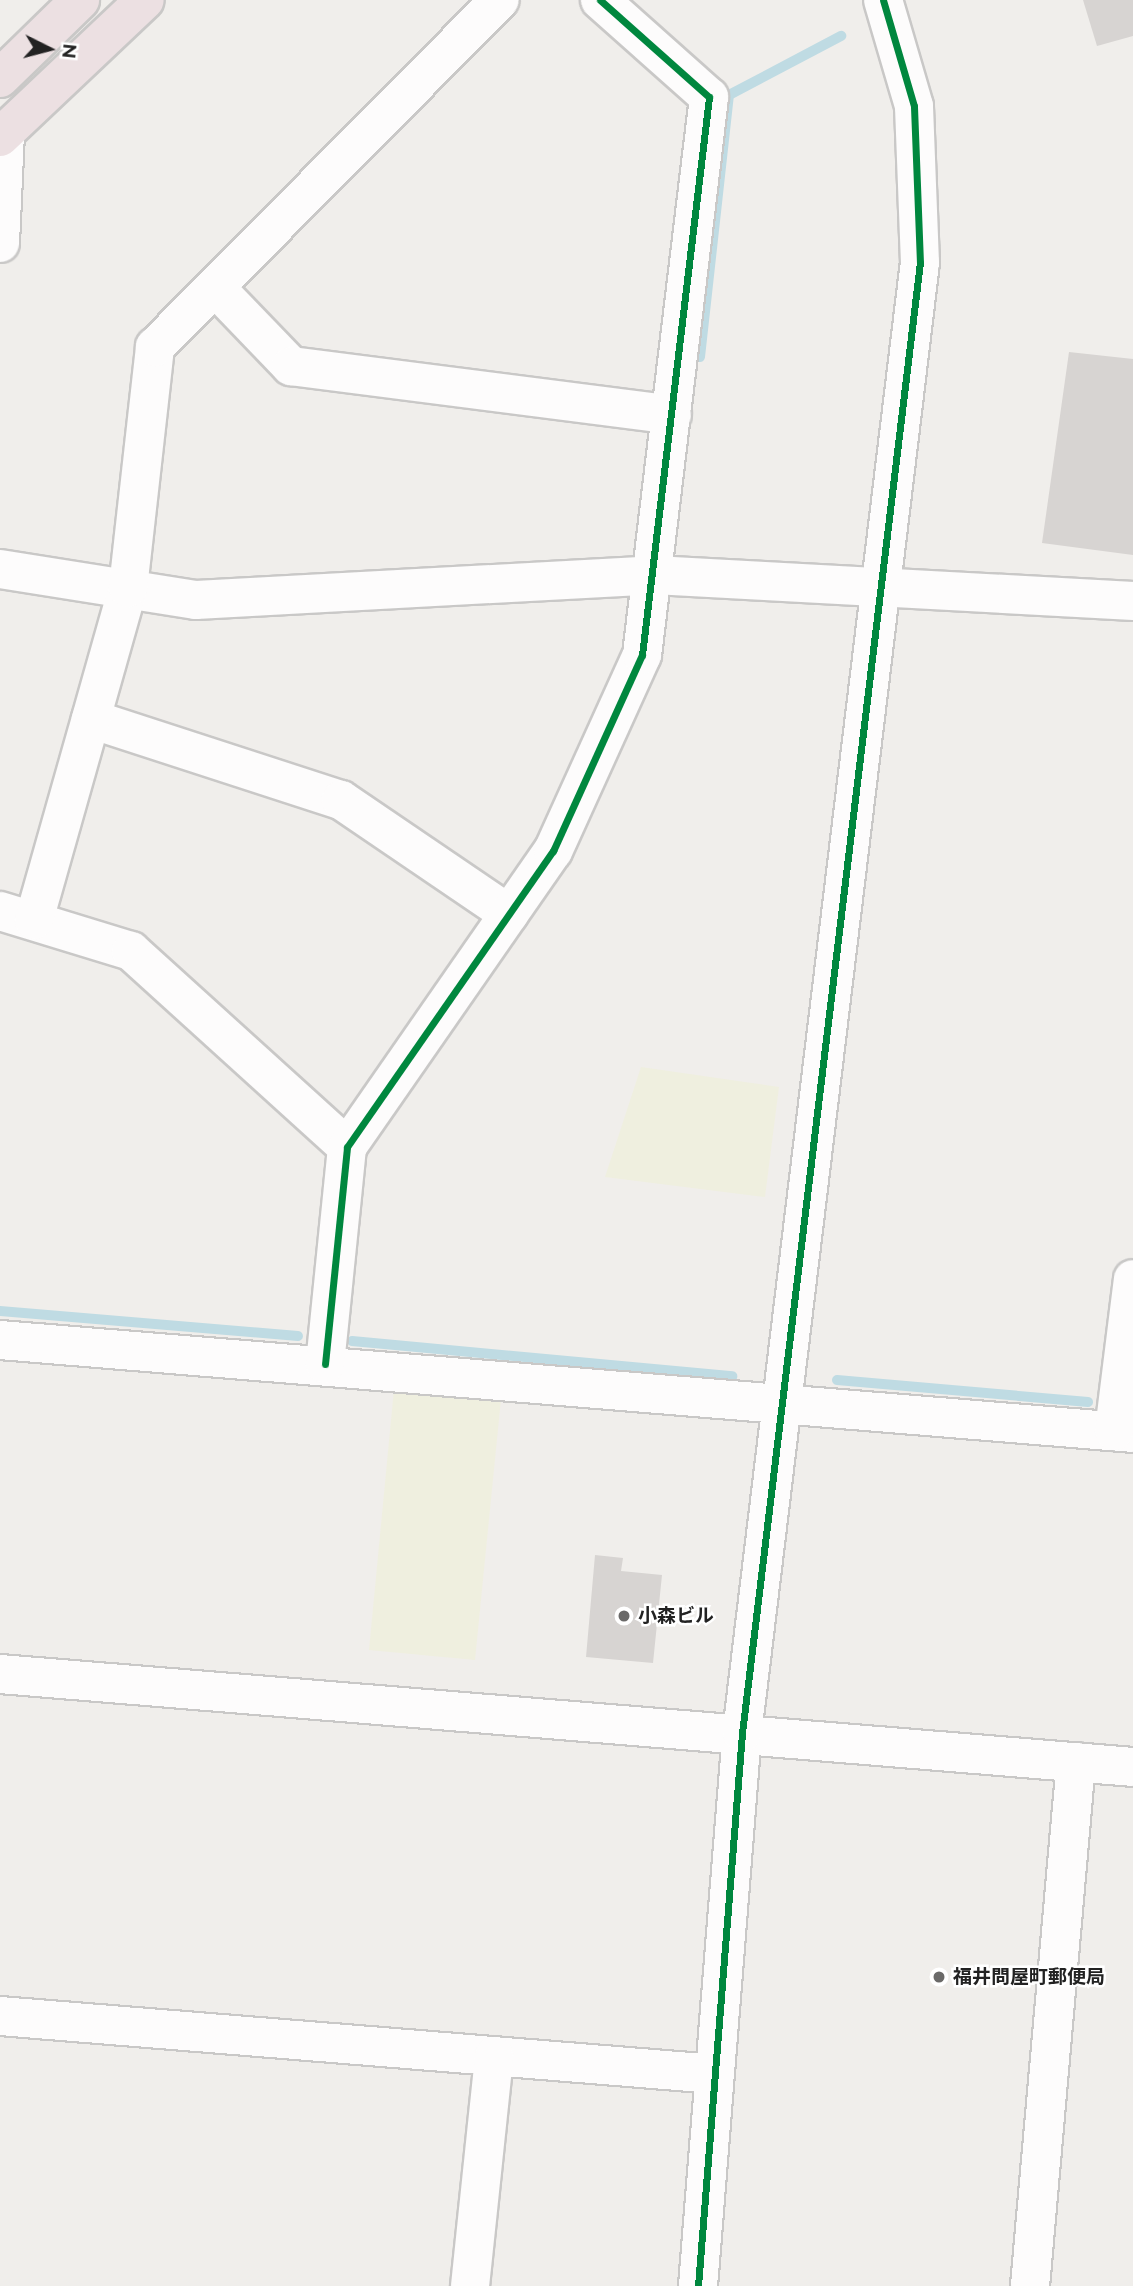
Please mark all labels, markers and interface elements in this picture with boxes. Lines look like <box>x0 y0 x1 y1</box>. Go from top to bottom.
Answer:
north arrow <box>14 14 84 84</box>
text: N <box>58 43 82 60</box>
place label: 小森ビル <box>638 1605 714 1627</box>
marker: 小森ビル <box>616 1608 632 1624</box>
place label: 福井問屋町郵便局 <box>953 1966 1105 1988</box>
marker: 福井問屋町郵便局 <box>931 1969 947 1985</box>

